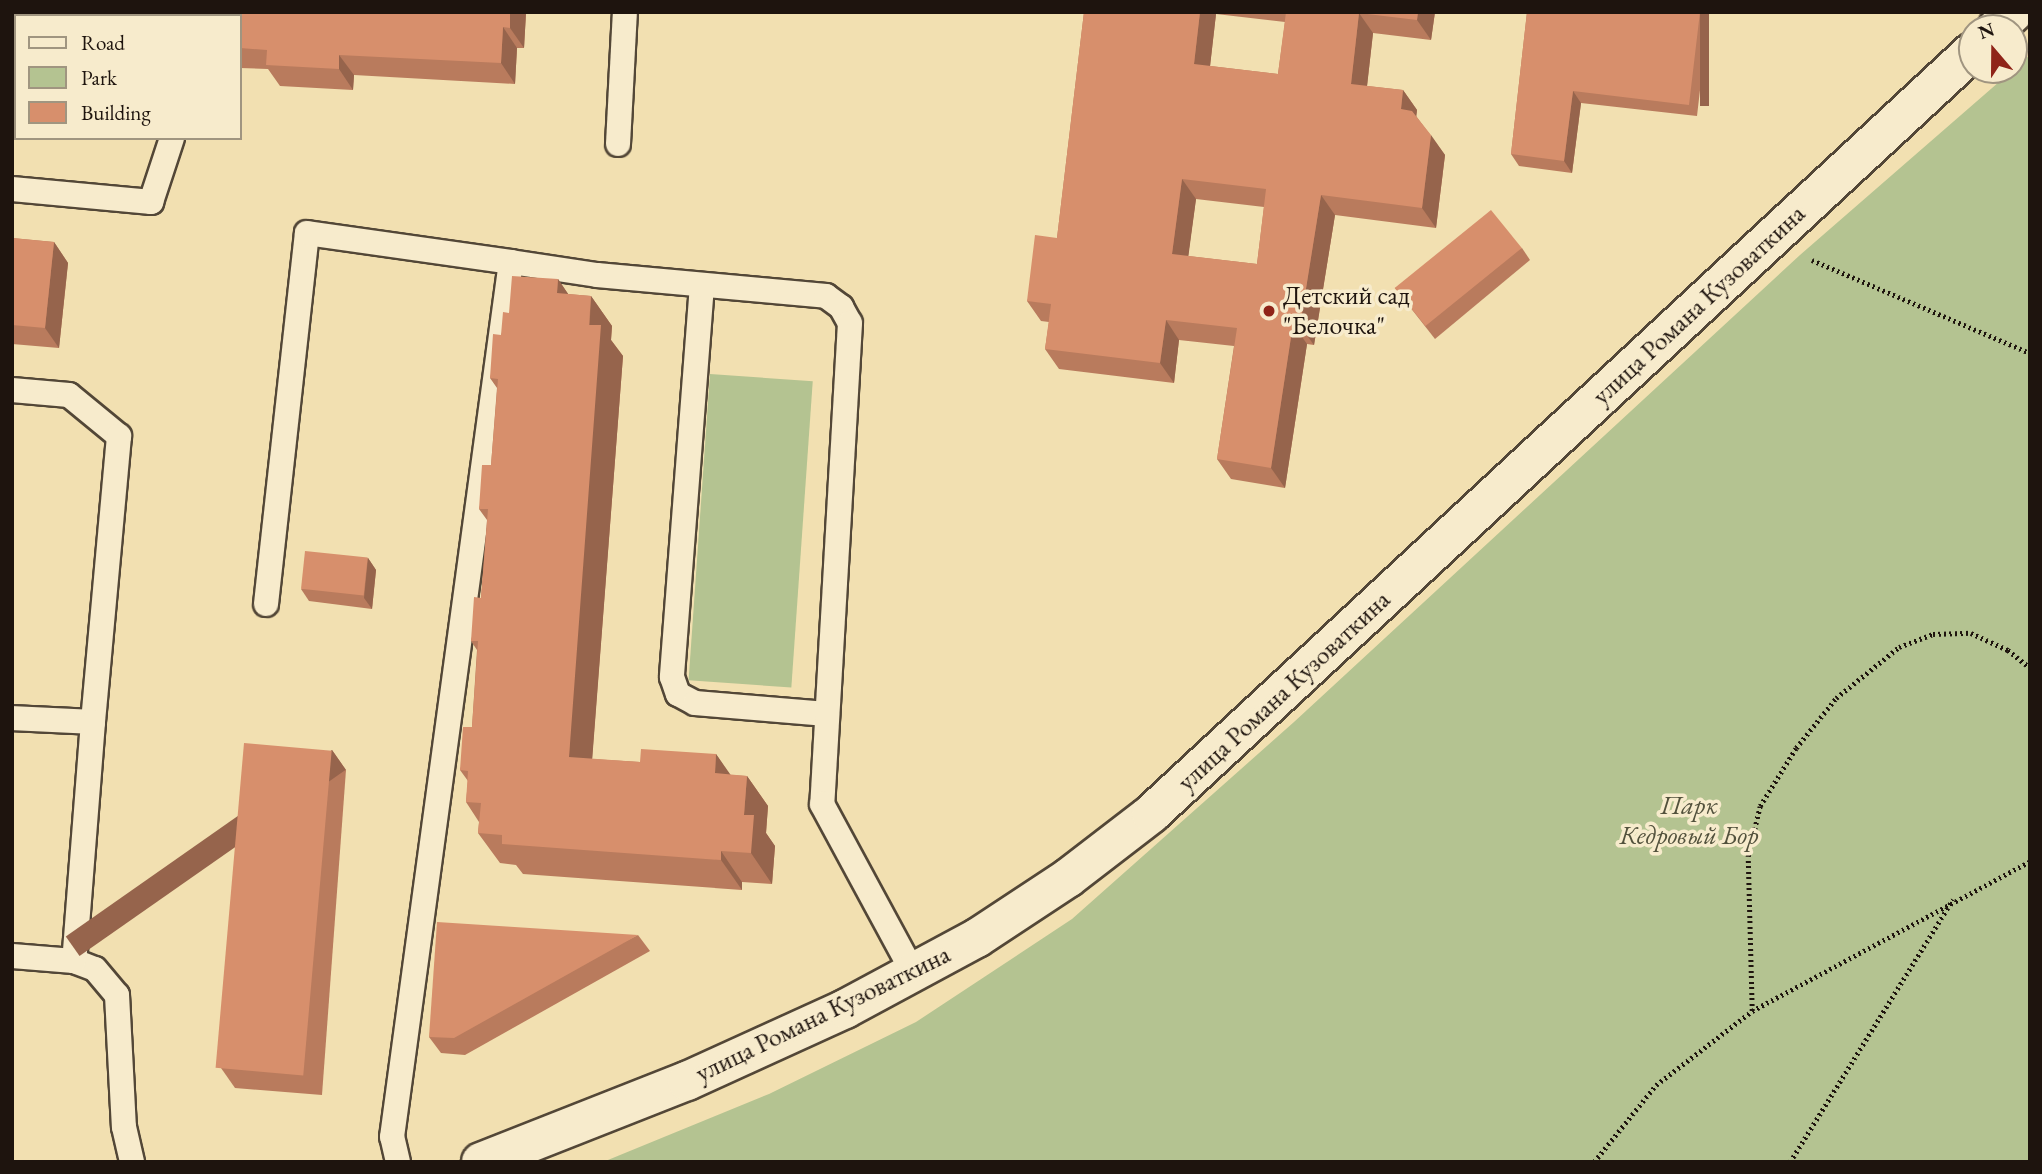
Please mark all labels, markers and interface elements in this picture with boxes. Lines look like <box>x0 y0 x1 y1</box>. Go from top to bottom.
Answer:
legend <box>14 14 242 140</box>
north arrow <box>1958 14 2028 84</box>
text: N <box>1975 16 1998 45</box>
text: Road <box>81 29 125 56</box>
text: Park <box>81 64 117 91</box>
text: Building <box>81 99 151 126</box>
street label: улица Романа Кузоваткина <box>1586 198 1812 412</box>
place label: Детский сад "Белочка" <box>1283 280 1410 342</box>
marker: Детский сад "Белочка" <box>1261 303 1277 319</box>
street label: улица Романа Кузоваткина <box>1171 584 1397 798</box>
park label: Парк Кедровый Бор <box>1619 790 1759 852</box>
street label: улица Романа Кузоваткина <box>691 939 955 1089</box>

